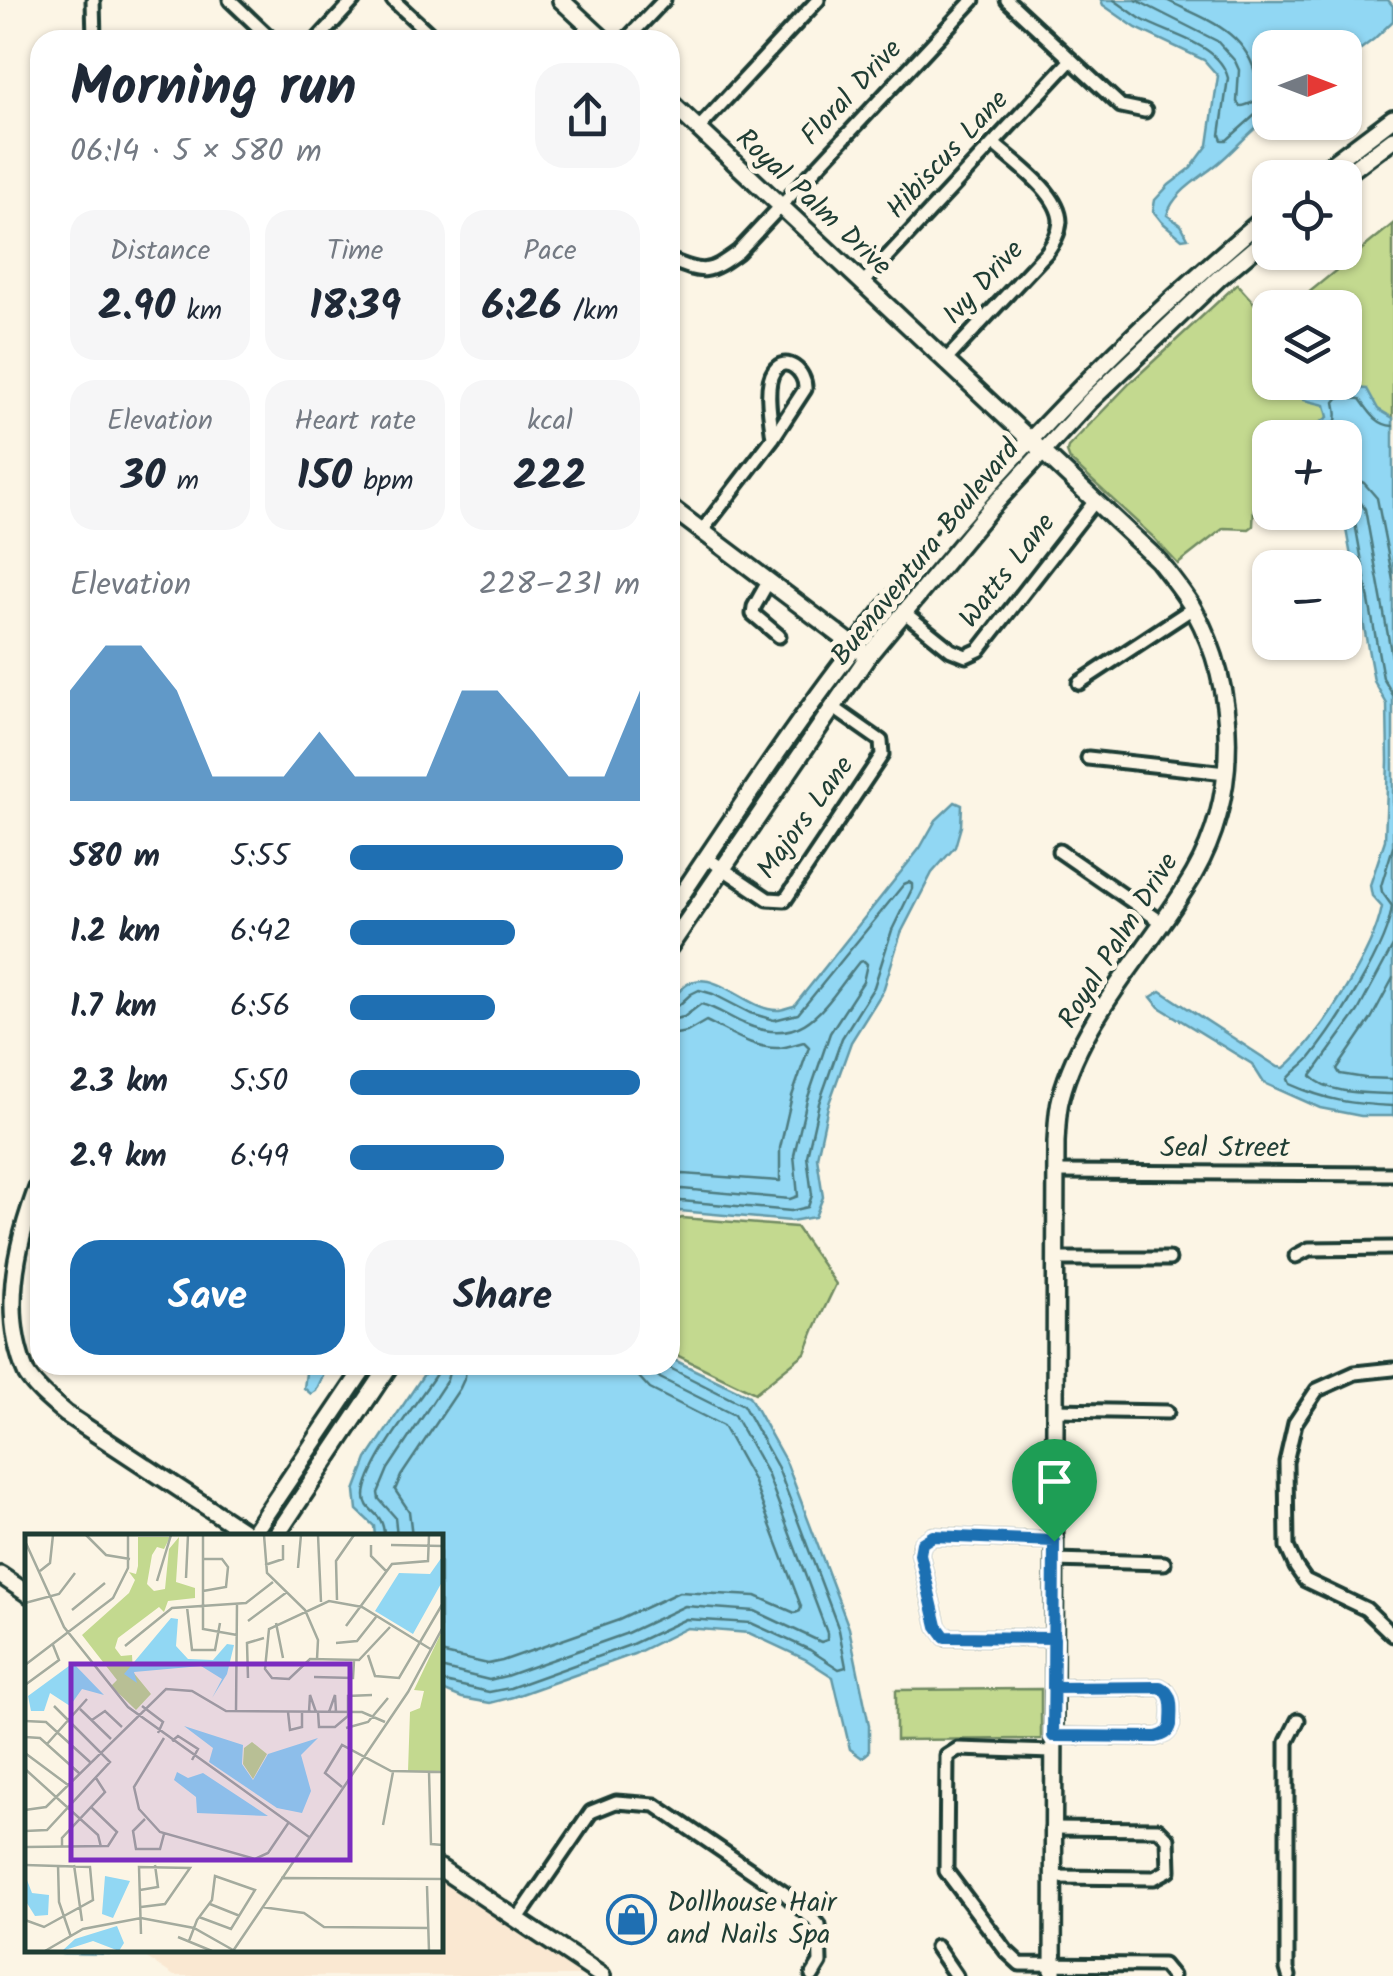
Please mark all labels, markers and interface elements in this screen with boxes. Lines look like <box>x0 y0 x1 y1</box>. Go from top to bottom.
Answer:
street label: Floral Drive <box>790 29 914 157</box>
north arrow <box>1252 30 1362 140</box>
map controls <box>1252 30 1362 660</box>
text: Morning run <box>70 46 357 133</box>
button: share <box>535 63 640 168</box>
street label: Hibiscus Lane <box>876 79 1021 230</box>
street label: Royal Palm Drive <box>724 118 902 288</box>
text: 06:14 · 5 × 580 m <box>70 127 322 178</box>
button: locate <box>1252 160 1362 270</box>
text: Distance <box>110 229 210 274</box>
text: Time <box>327 229 383 274</box>
text: Pace <box>523 229 577 274</box>
street label: Ivy Drive <box>932 230 1036 336</box>
text: 2.90 <box>98 274 175 341</box>
text: 18:39 <box>309 274 401 341</box>
text: 6:26 <box>482 274 562 341</box>
text: km <box>175 289 222 334</box>
text: /km <box>562 289 618 334</box>
button: layers <box>1252 290 1362 400</box>
text: Elevation <box>107 399 213 444</box>
text: Heart rate <box>294 399 416 444</box>
text: kcal <box>527 399 573 444</box>
button: + <box>1252 420 1362 530</box>
street label: Buenaventura Boulevard <box>820 429 1033 676</box>
text: 30 <box>121 444 166 511</box>
text: 150 <box>296 444 352 511</box>
text: 222 <box>513 444 587 511</box>
text: m <box>166 459 199 504</box>
text: bpm <box>352 459 414 504</box>
street label: Watts Lane <box>948 503 1068 638</box>
button: − <box>1252 550 1362 660</box>
text: Elevation <box>70 560 191 611</box>
text: 228–231 m <box>479 560 640 611</box>
street label: Majors Lane <box>746 746 867 889</box>
text: 580 m <box>70 832 160 883</box>
text: 5:55 <box>230 832 289 883</box>
street label: Royal Palm Drive <box>1047 844 1191 1038</box>
text: 1.2 km <box>70 907 160 958</box>
text: 6:42 <box>230 907 292 958</box>
text: 1.7 km <box>70 982 157 1033</box>
text: 6:56 <box>230 982 291 1033</box>
text: 2.3 km <box>70 1057 168 1108</box>
text: 5:50 <box>230 1057 288 1108</box>
street label: Seal Street <box>1160 1126 1291 1171</box>
text: 2.9 km <box>70 1132 167 1183</box>
text: 6:49 <box>230 1132 289 1183</box>
button: Save <box>70 1240 345 1355</box>
button: Share <box>365 1240 640 1355</box>
pin <box>1012 1439 1097 1542</box>
icon: arrive <box>1027 1454 1082 1509</box>
inset map <box>25 1534 442 1951</box>
place label: Dollhouse Hair and Nails Spa <box>667 1881 838 1958</box>
shop icon: Dollhouse Hair and Nails Spa <box>606 1893 658 1945</box>

